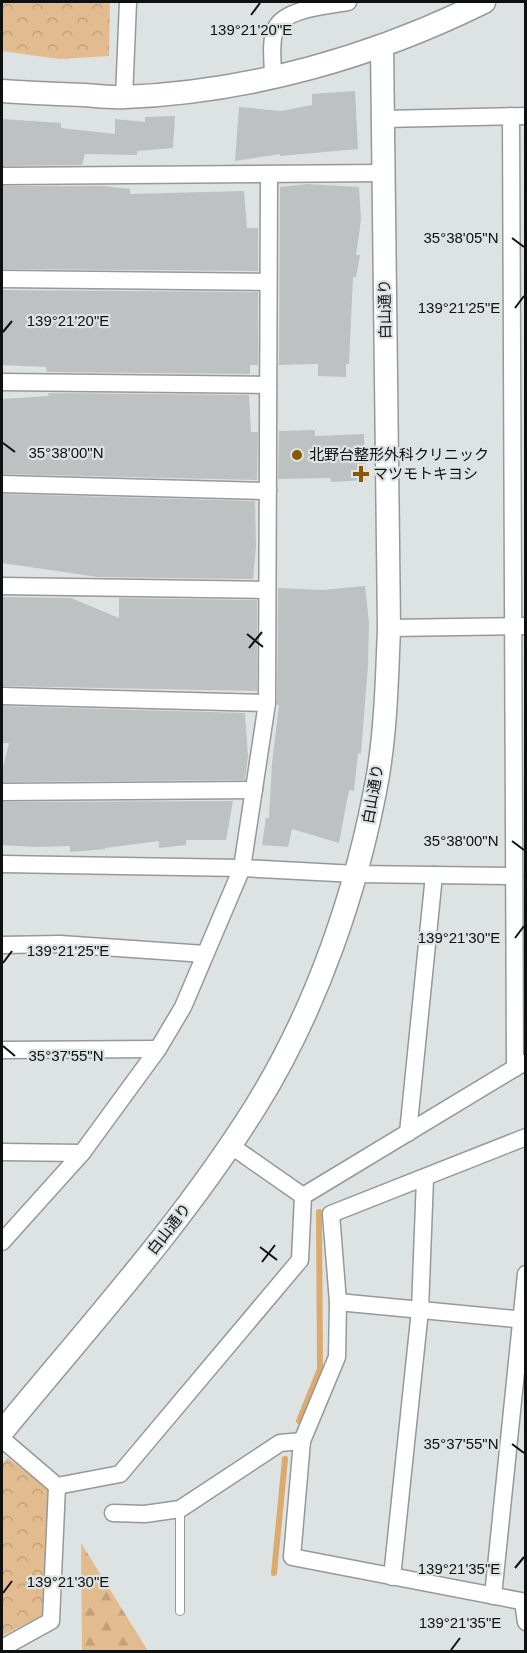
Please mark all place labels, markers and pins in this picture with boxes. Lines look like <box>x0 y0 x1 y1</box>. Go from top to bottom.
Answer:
place label: 北野台整形外科クリニック <box>309 446 489 463</box>
marker: 北野台整形外科クリニック <box>290 448 304 462</box>
place label: マツモトキヨシ <box>373 465 478 482</box>
marker: マツモトキヨシ <box>354 467 368 481</box>

